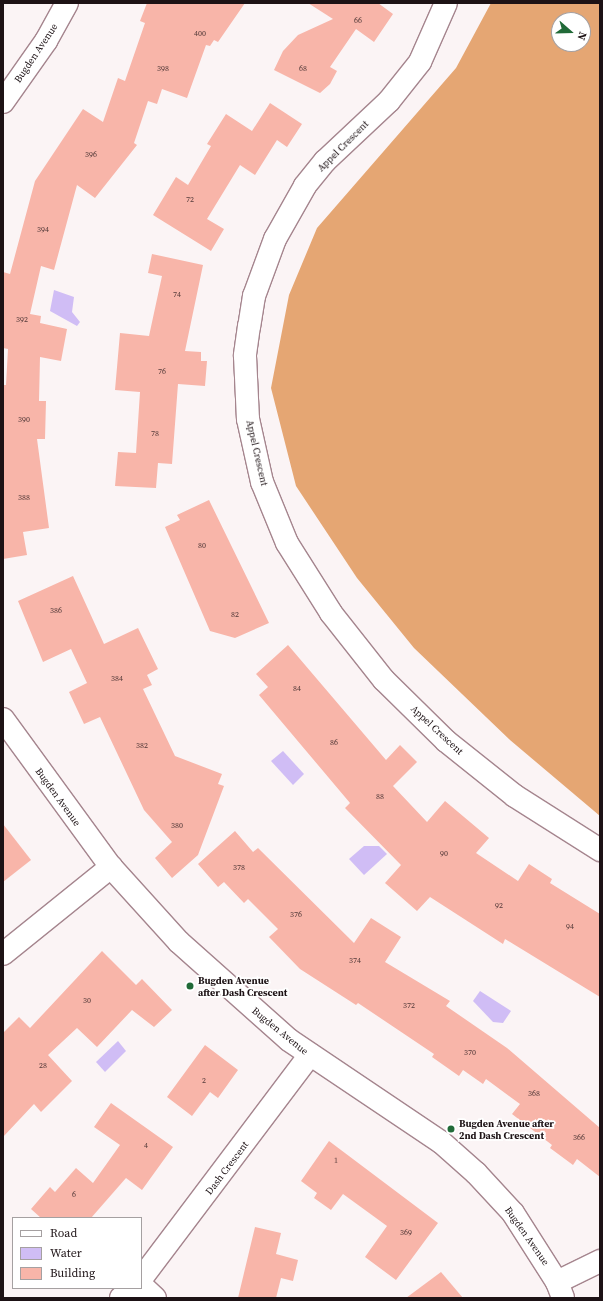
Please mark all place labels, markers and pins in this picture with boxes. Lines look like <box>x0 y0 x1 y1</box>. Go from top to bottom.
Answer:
place label: Bugden Avenue after Dash Crescent <box>198 974 287 998</box>
marker: Bugden Avenue after Dash Crescent <box>185 981 195 991</box>
place label: Bugden Avenue after 2nd Dash Crescent <box>459 1117 554 1140</box>
marker: Bugden Avenue after 2nd Dash Crescent <box>446 1124 456 1134</box>

